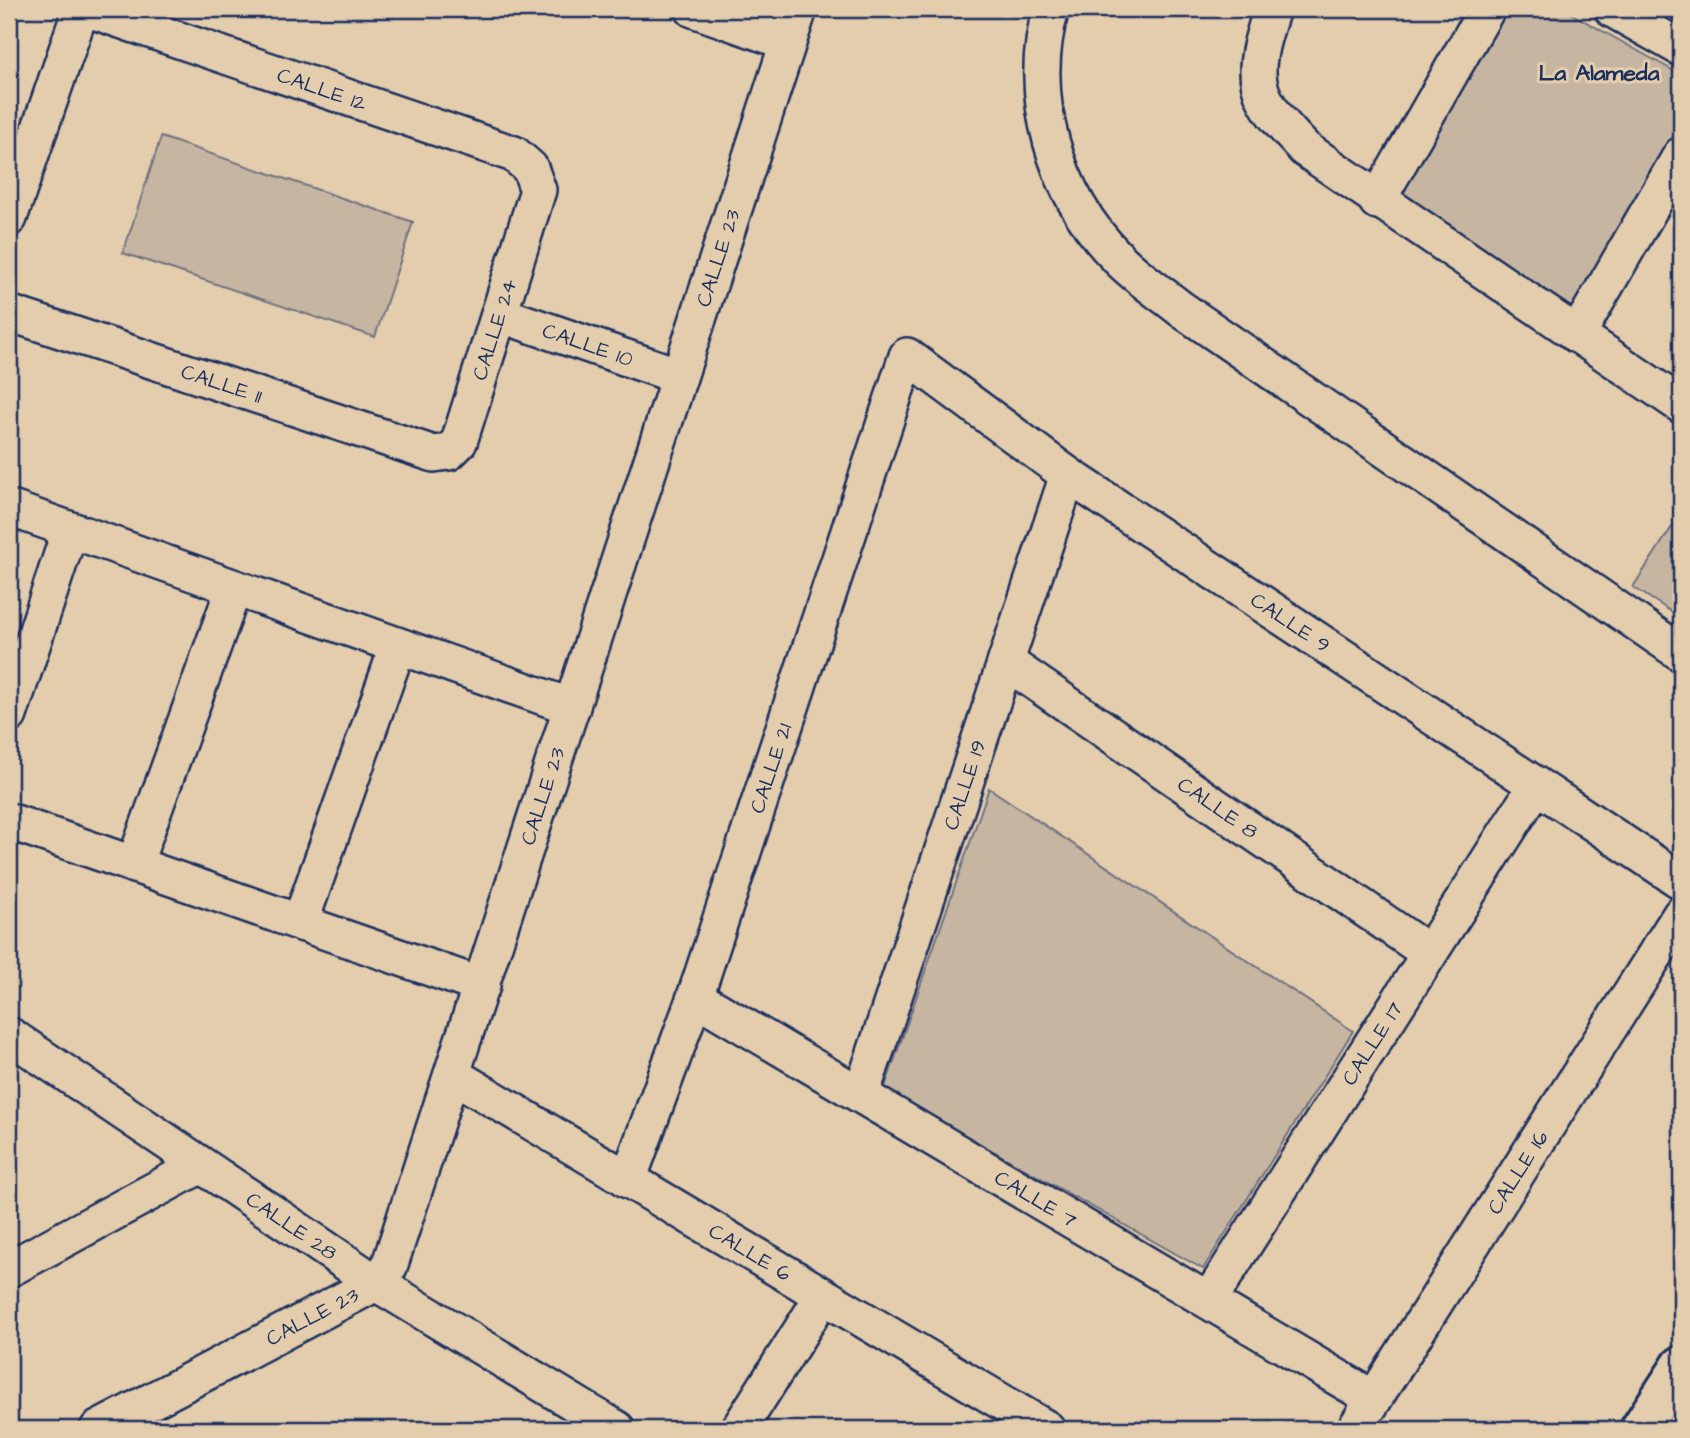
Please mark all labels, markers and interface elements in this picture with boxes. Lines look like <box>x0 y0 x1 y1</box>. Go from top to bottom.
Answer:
district label: La Alameda <box>1539 57 1660 89</box>
street label: CALLE 12 <box>273 61 371 118</box>
street label: CALLE 23 <box>689 205 748 311</box>
street label: CALLE 24 <box>465 275 524 384</box>
street label: CALLE 10 <box>538 316 637 374</box>
street label: CALLE 11 <box>177 357 266 411</box>
street label: CALLE 9 <box>1245 586 1336 660</box>
street label: CALLE 21 <box>743 719 800 817</box>
street label: CALLE 19 <box>937 736 994 834</box>
street label: CALLE 23 <box>514 743 573 849</box>
street label: CALLE 8 <box>1171 770 1264 846</box>
street label: CALLE 17 <box>1335 996 1410 1091</box>
street label: CALLE 16 <box>1481 1125 1555 1220</box>
street label: CALLE 7 <box>989 1163 1082 1235</box>
street label: CALLE 28 <box>240 1185 343 1268</box>
street label: CALLE 6 <box>703 1217 797 1288</box>
street label: CALLE 23 <box>261 1280 364 1353</box>

